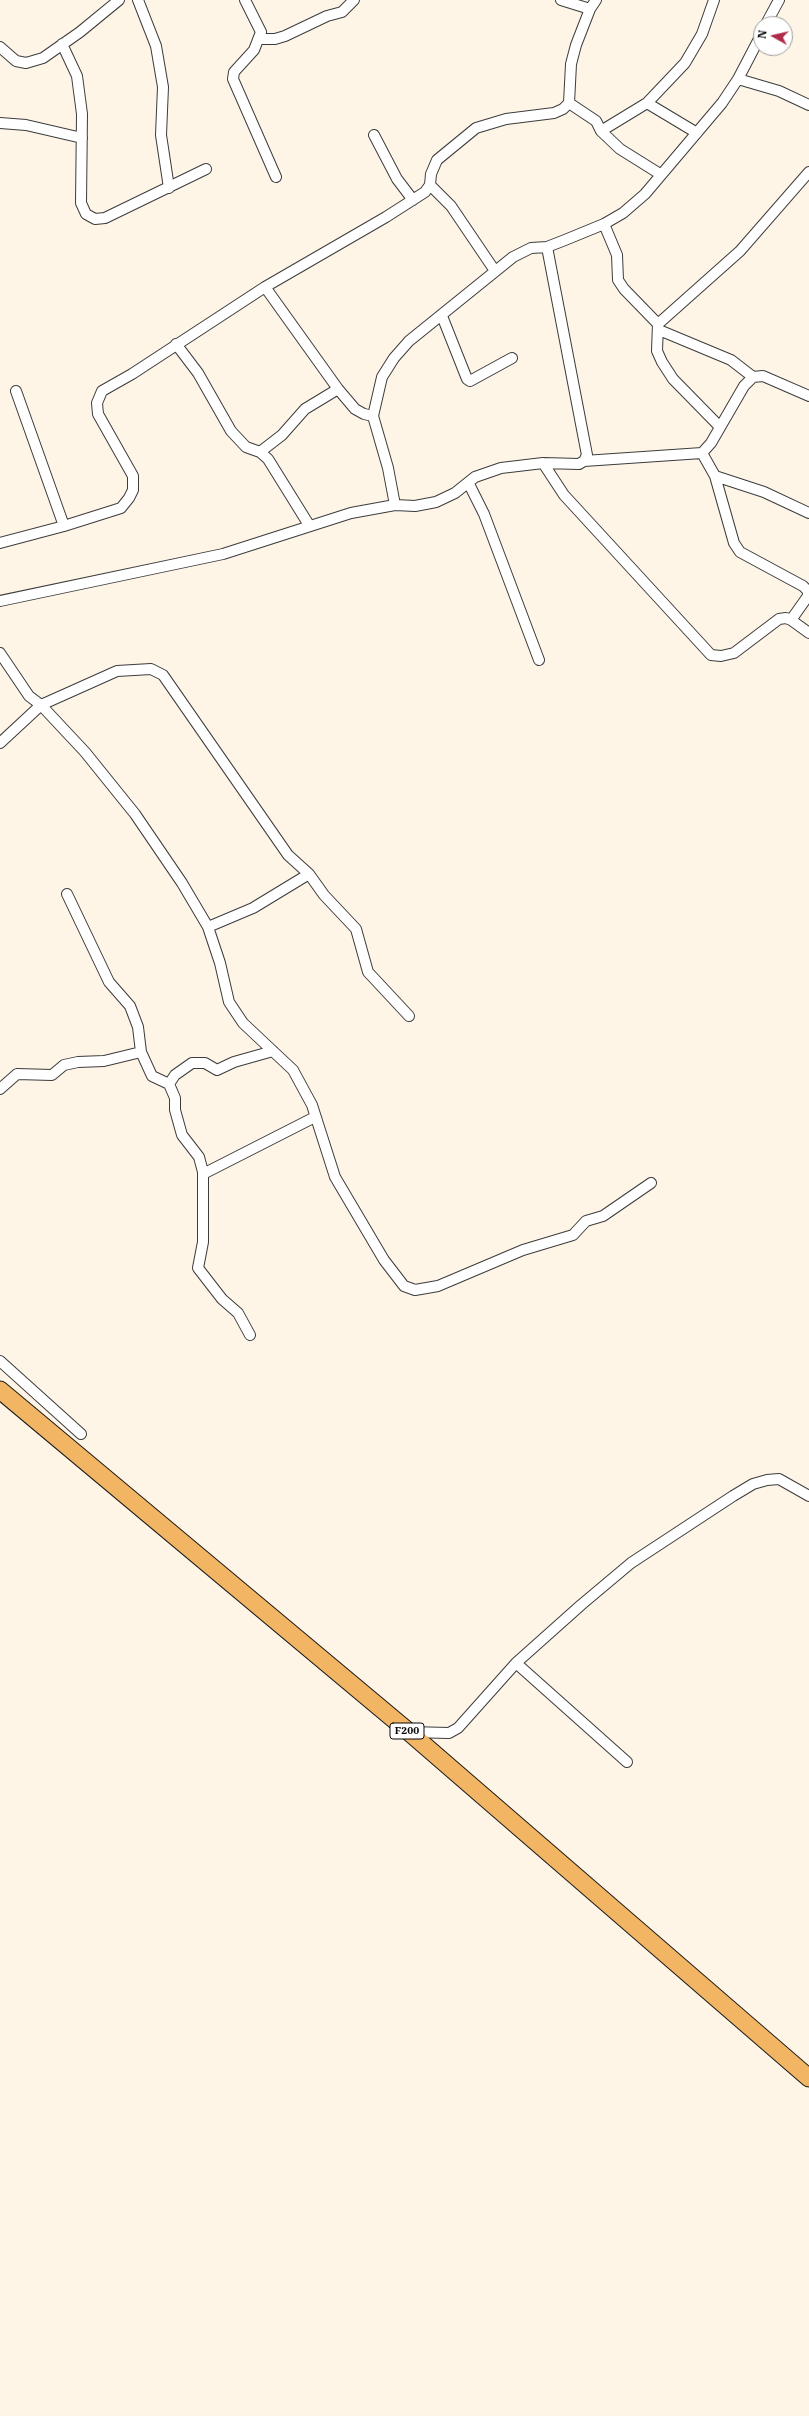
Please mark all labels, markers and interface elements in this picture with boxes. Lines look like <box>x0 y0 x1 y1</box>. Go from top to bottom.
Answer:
north arrow <box>753 16 793 56</box>
text: N <box>755 29 770 40</box>
road number: F200 <box>390 1723 424 1739</box>

